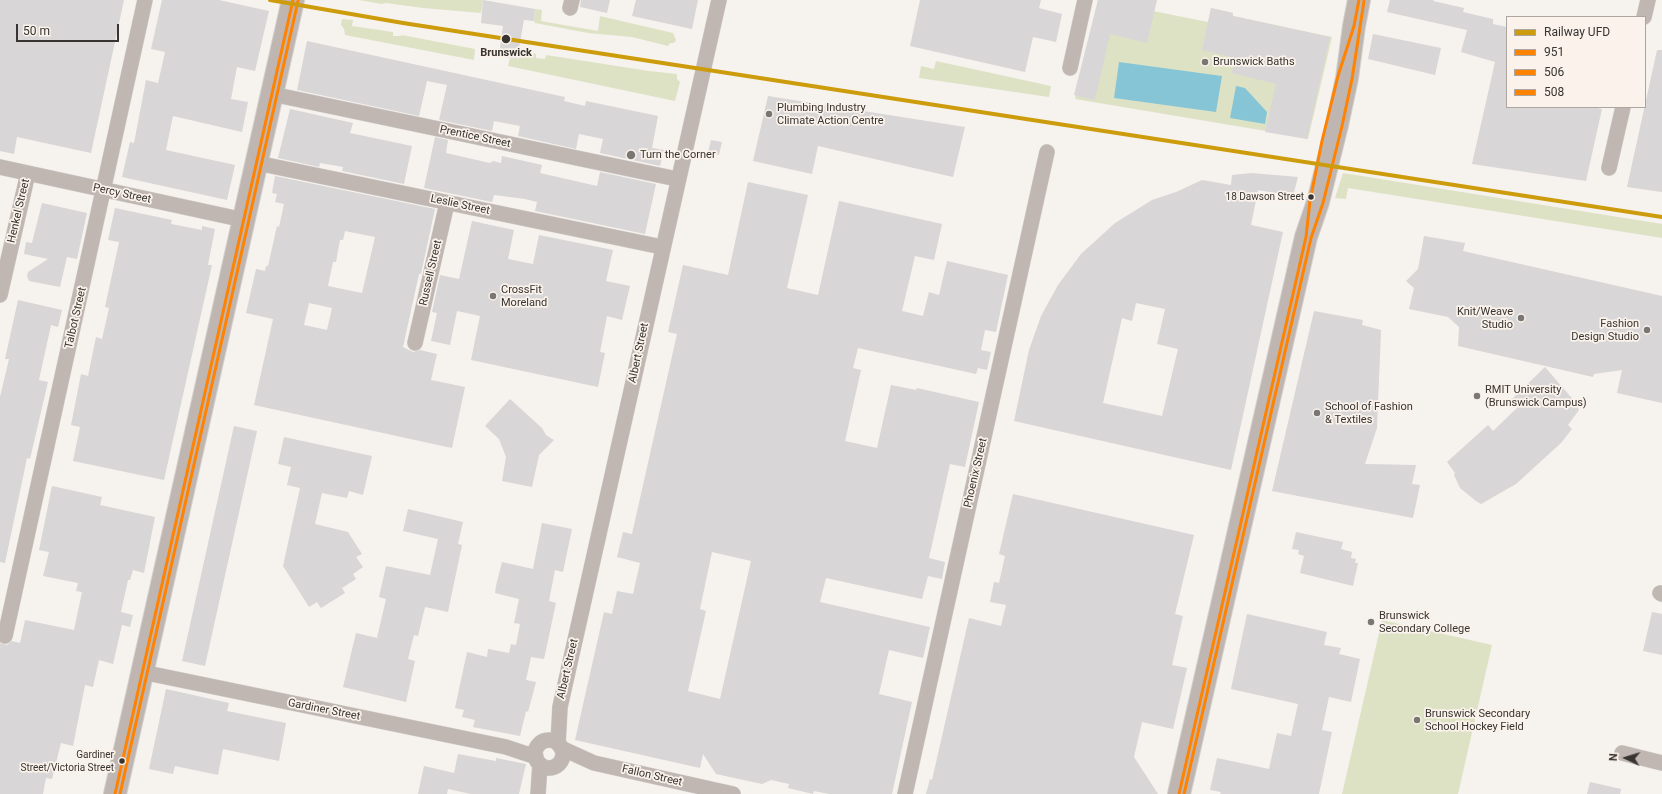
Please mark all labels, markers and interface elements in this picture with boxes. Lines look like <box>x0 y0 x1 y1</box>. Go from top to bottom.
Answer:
scale bar <box>18 16 121 42</box>
legend <box>1506 16 1646 108</box>
text: 50 m <box>23 24 50 38</box>
text: Railway UFD <box>1544 25 1610 39</box>
marker: Brunswick <box>500 33 512 45</box>
text: 951 <box>1544 45 1564 59</box>
place label: Brunswick <box>480 46 532 60</box>
place label: Brunswick Baths <box>1213 55 1295 69</box>
marker: Brunswick Baths <box>1200 57 1210 67</box>
text: 506 <box>1544 65 1564 79</box>
text: 508 <box>1544 85 1564 99</box>
place label: Plumbing Industry Climate Action Centre <box>777 101 884 127</box>
marker: Plumbing Industry Climate Action Centre <box>764 109 774 119</box>
street label: Prentice Street <box>438 123 512 151</box>
place label: Turn the Corner <box>640 148 716 162</box>
marker: Turn the Corner <box>625 149 637 161</box>
street label: Henkel Street <box>5 178 33 244</box>
street label: Percy Street <box>92 181 152 207</box>
place label: 18 Dawson Street <box>1226 191 1304 203</box>
street label: Leslie Street <box>429 192 491 218</box>
marker: 18 Dawson Street <box>1306 192 1316 202</box>
street label: Russell Street <box>417 239 445 307</box>
place label: CrossFit Moreland <box>501 283 547 309</box>
street label: Talbot Street <box>63 286 89 350</box>
marker: CrossFit Moreland <box>488 291 498 301</box>
place label: Knit/Weave Studio <box>1457 305 1513 331</box>
marker: Knit/Weave Studio <box>1516 313 1526 323</box>
place label: Fashion Design Studio <box>1571 317 1639 343</box>
street label: Albert Street <box>626 322 652 384</box>
marker: Fashion Design Studio <box>1642 325 1652 335</box>
place label: RMIT University (Brunswick Campus) <box>1485 383 1587 409</box>
marker: RMIT University (Brunswick Campus) <box>1472 391 1482 401</box>
place label: School of Fashion & Textiles <box>1325 400 1413 426</box>
marker: School of Fashion & Textiles <box>1312 408 1322 418</box>
street label: Phoenix Street <box>962 437 990 509</box>
place label: Brunswick Secondary College <box>1379 609 1470 635</box>
marker: Brunswick Secondary College <box>1366 617 1376 627</box>
street label: Albert Street <box>555 638 581 700</box>
street label: Gardiner Street <box>287 697 361 723</box>
place label: Brunswick Secondary School Hockey Field <box>1425 707 1530 733</box>
marker: Brunswick Secondary School Hockey Field <box>1412 715 1422 725</box>
north arrow <box>1606 738 1646 778</box>
place label: Gardiner Street/Victoria Street <box>20 749 114 772</box>
text: N <box>1607 753 1620 761</box>
marker: Gardiner Street/Victoria Street <box>117 756 127 766</box>
street label: Fallon Street <box>621 763 683 789</box>

